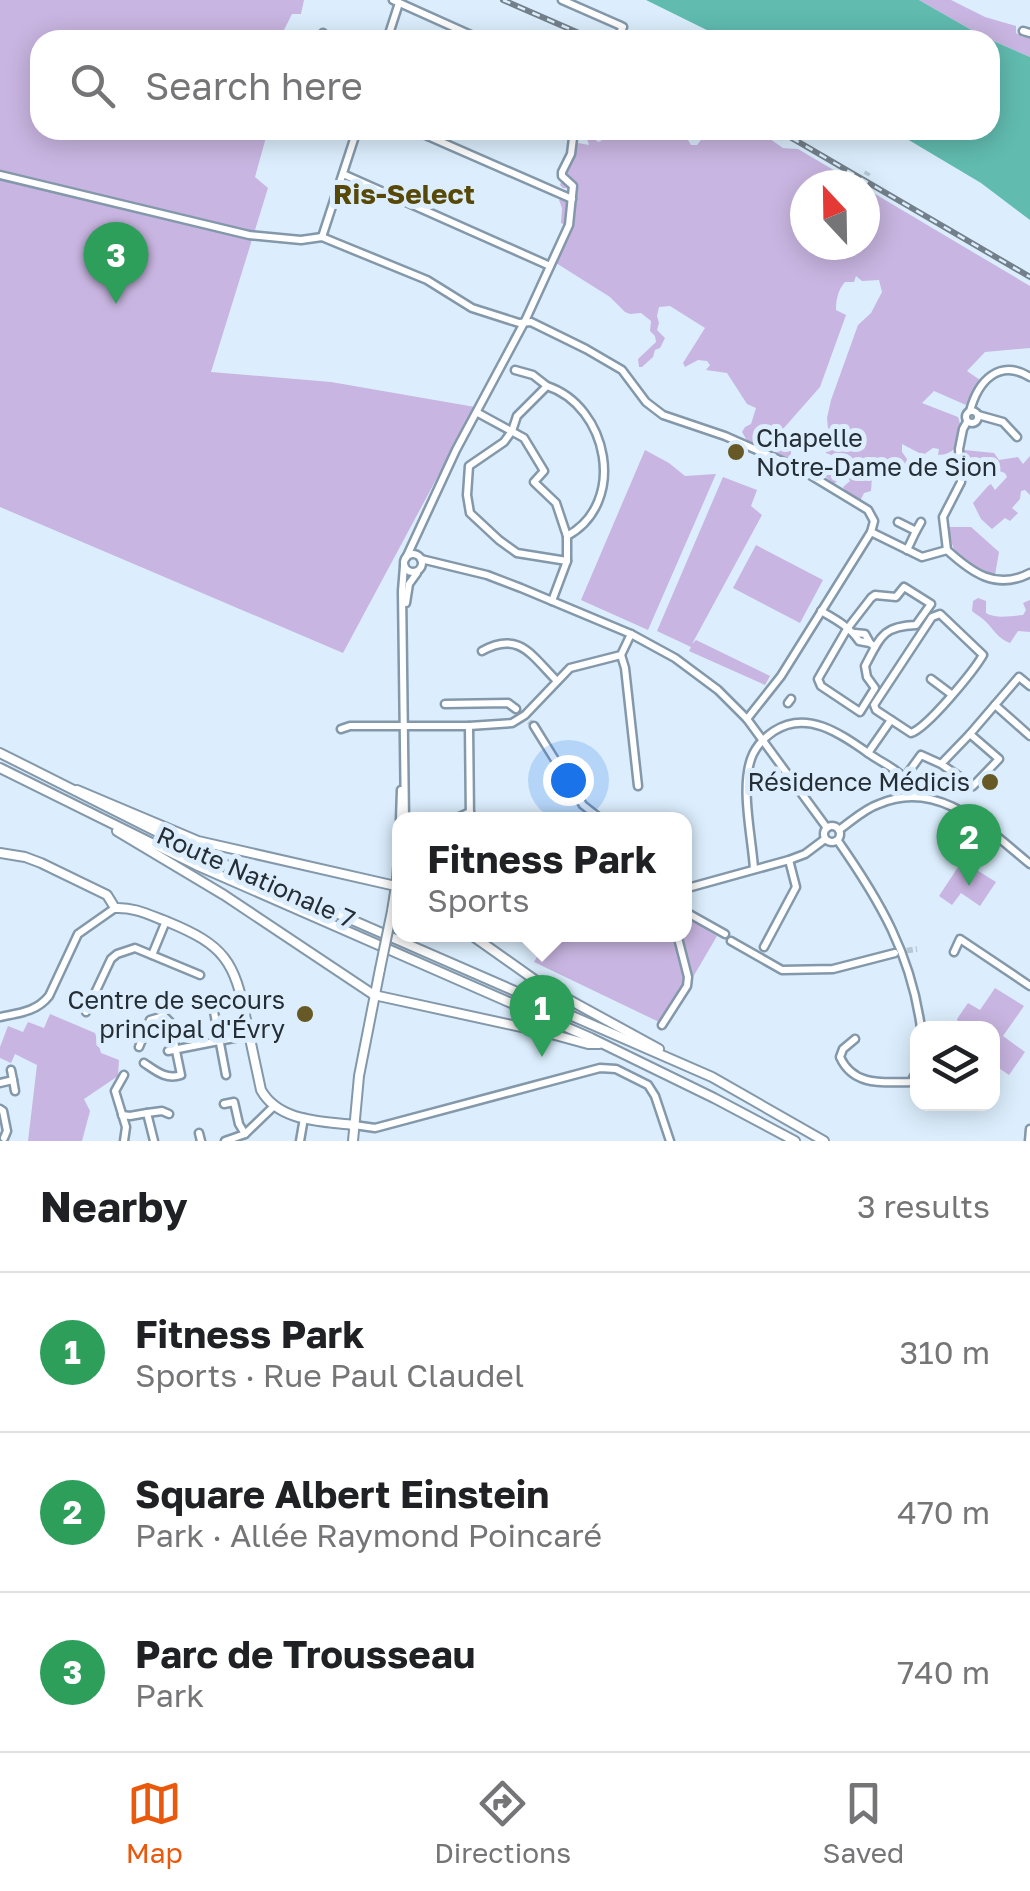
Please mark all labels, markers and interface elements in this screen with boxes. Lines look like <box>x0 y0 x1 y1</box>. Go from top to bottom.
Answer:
search box <box>30 30 1000 140</box>
icon: search <box>65 58 120 113</box>
text: Search here <box>145 63 363 108</box>
north arrow <box>790 170 880 260</box>
district label: Ris-Select <box>333 177 475 210</box>
pin: 3 <box>84 222 148 304</box>
place label: Chapelle Notre-Dame de Sion <box>756 422 997 482</box>
marker: Chapelle Notre-Dame de Sion <box>725 441 747 463</box>
your location <box>543 755 594 806</box>
place label: Résidence Médicis <box>748 766 970 797</box>
marker: Résidence Médicis <box>979 771 1001 793</box>
pin: 2 <box>936 804 1002 886</box>
popup <box>392 812 692 942</box>
street label: Route Nationale 7 <box>152 819 360 934</box>
text: Fitness Park <box>427 836 657 881</box>
text: Sports <box>427 881 530 919</box>
pin: 1 <box>510 974 574 1057</box>
place label: Centre de secours principal d'Évry <box>67 984 285 1044</box>
marker: Centre de secours principal d'Évry <box>294 1003 316 1025</box>
map controls <box>910 1021 1000 1111</box>
button: layers <box>910 1021 1000 1111</box>
text: Nearby <box>40 1181 188 1231</box>
text: 3 results <box>857 1187 990 1225</box>
text: Fitness Park <box>135 1311 364 1356</box>
text: 1 <box>64 1333 81 1371</box>
text: 310 m <box>900 1333 990 1371</box>
text: Sports · Rue Paul Claudel <box>135 1356 524 1394</box>
text: Square Albert Einstein <box>135 1471 549 1516</box>
text: 2 <box>63 1493 82 1531</box>
text: 470 m <box>897 1493 990 1531</box>
text: Park · Allée Raymond Poincaré <box>135 1516 602 1554</box>
text: Parc de Trousseau <box>135 1631 475 1676</box>
text: 3 <box>63 1653 82 1691</box>
text: 740 m <box>897 1653 990 1691</box>
text: Park <box>135 1676 204 1714</box>
tab: Map <box>126 1776 183 1869</box>
tab: Directions <box>434 1776 571 1869</box>
tab: Saved <box>822 1776 904 1869</box>

